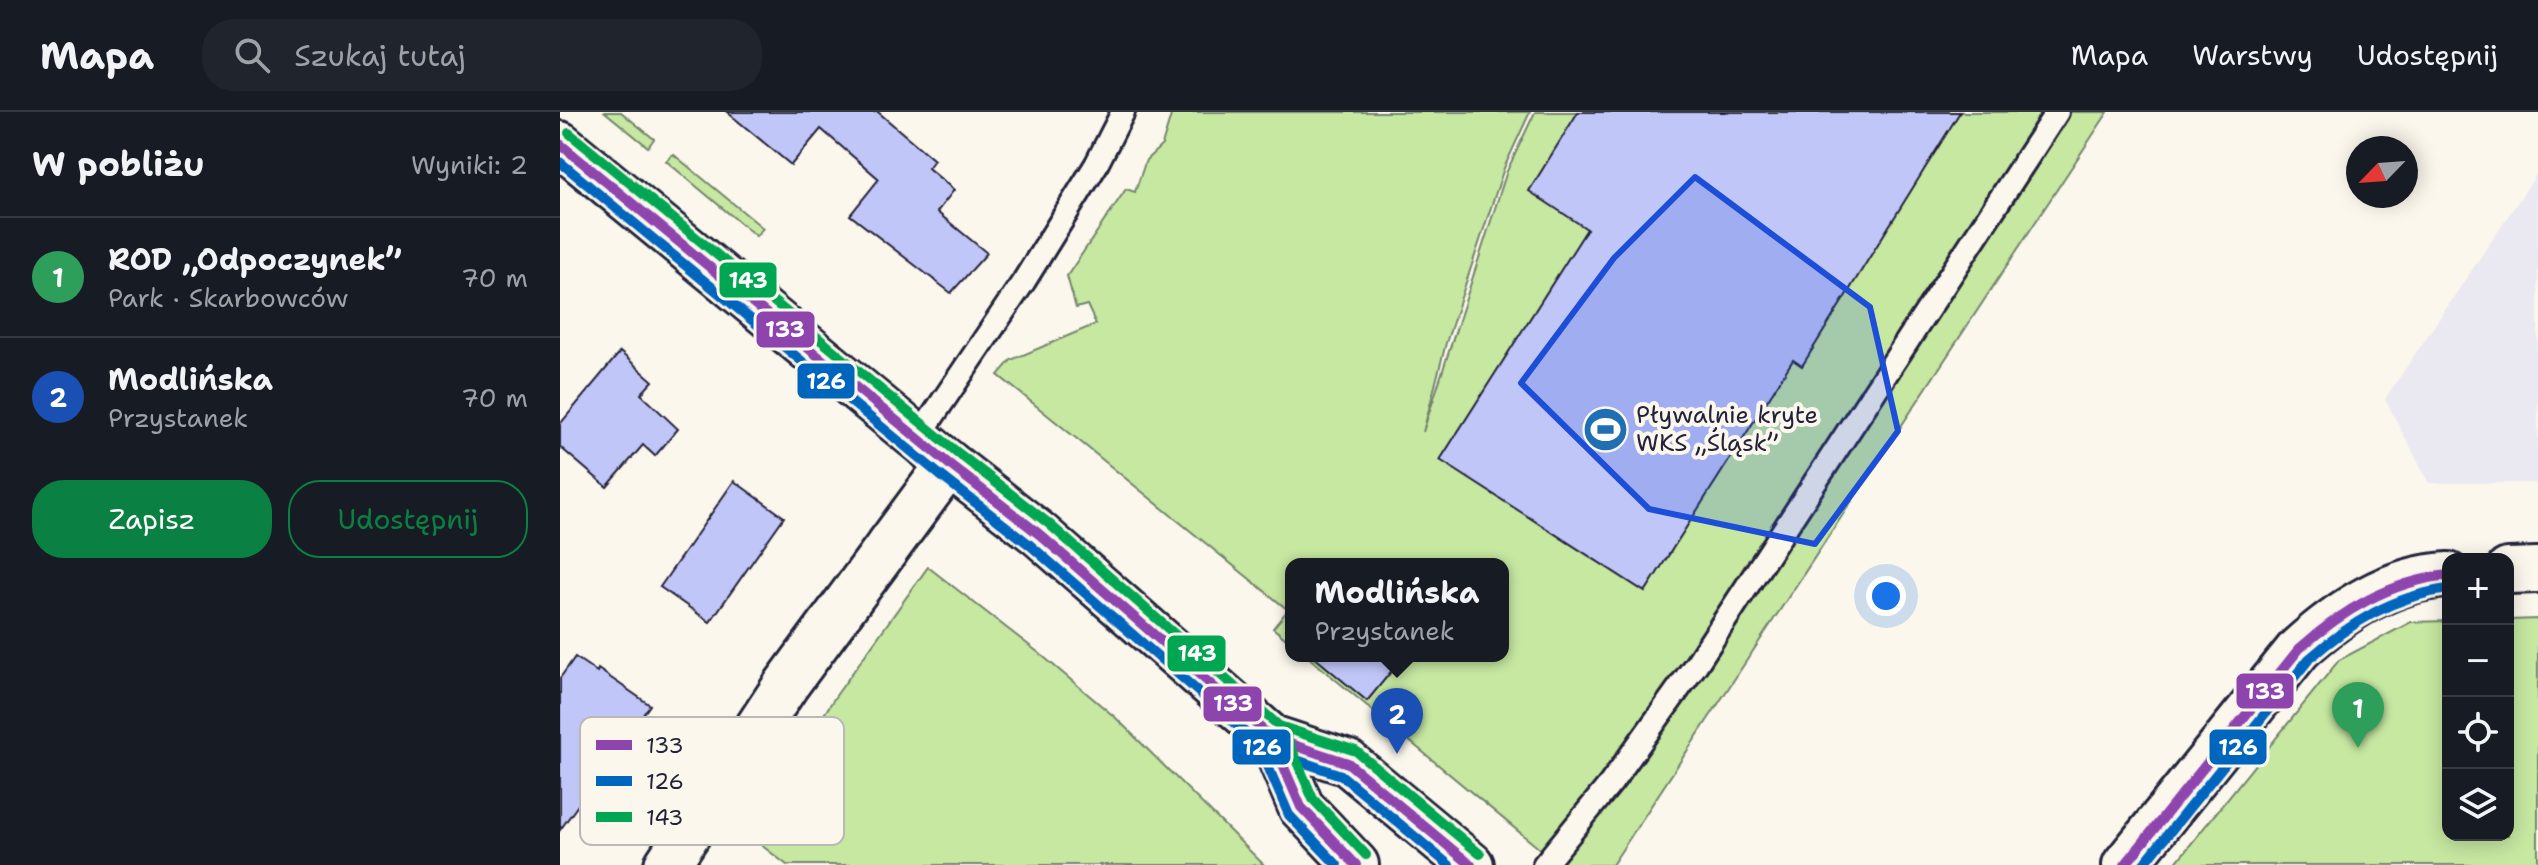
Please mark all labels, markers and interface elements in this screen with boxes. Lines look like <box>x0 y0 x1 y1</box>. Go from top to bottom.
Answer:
search box <box>202 19 762 91</box>
text: Mapa <box>40 30 154 81</box>
icon: search <box>230 33 274 77</box>
text: Szukaj tutaj <box>294 35 466 76</box>
text: Mapa <box>2071 36 2148 74</box>
text: Warstwy <box>2192 36 2313 74</box>
text: Udostępnij <box>2357 36 2498 74</box>
north arrow <box>2346 136 2418 208</box>
text: W pobliżu <box>32 141 205 187</box>
text: Wyniki: 2 <box>411 147 528 182</box>
text: ROD „Odpoczynek” <box>108 239 401 280</box>
text: 1 <box>52 260 64 295</box>
text: 70 m <box>461 260 528 295</box>
line badge: 143 <box>718 261 778 299</box>
text: 143 <box>728 266 768 295</box>
text: Park · Skarbowców <box>108 280 348 315</box>
line badge: 133 <box>755 310 816 349</box>
text: 133 <box>765 315 805 344</box>
text: Modlińska <box>108 359 273 400</box>
line badge: 126 <box>796 362 856 400</box>
text: 126 <box>806 367 846 396</box>
text: 2 <box>49 380 67 415</box>
text: 70 m <box>461 380 528 415</box>
place label: Pływalnie kryte WKS „Śląsk” <box>1636 399 1818 459</box>
text: Przystanek <box>108 400 248 435</box>
sports icon: Pływalnie kryte WKS „Śląsk” <box>1581 405 1629 453</box>
button: Zapisz <box>32 480 272 558</box>
button: Udostępnij <box>288 480 528 558</box>
map controls <box>2442 553 2514 841</box>
button: + <box>2442 553 2514 625</box>
popup <box>1285 558 1509 662</box>
text: Modlińska <box>1314 572 1480 613</box>
your location <box>1866 576 1906 616</box>
text: Przystanek <box>1314 613 1455 648</box>
button: − <box>2442 625 2514 697</box>
line badge: 143 <box>1166 634 1227 673</box>
text: 143 <box>1177 639 1217 668</box>
line badge: 133 <box>2235 672 2295 710</box>
text: 133 <box>2245 677 2285 706</box>
pin: 1 <box>2332 682 2384 748</box>
line badge: 133 <box>1202 685 1263 723</box>
pin: 2 <box>1371 688 1423 754</box>
text: 133 <box>1213 689 1253 718</box>
button: locate <box>2442 697 2514 769</box>
legend <box>580 717 844 845</box>
line badge: 126 <box>1231 728 1292 766</box>
line badge: 126 <box>2208 728 2268 766</box>
text: 133 <box>646 731 684 760</box>
text: 126 <box>1242 733 1282 762</box>
text: 126 <box>2218 733 2258 762</box>
text: 126 <box>646 767 684 796</box>
button: layers <box>2442 769 2514 841</box>
text: 143 <box>646 803 684 832</box>

